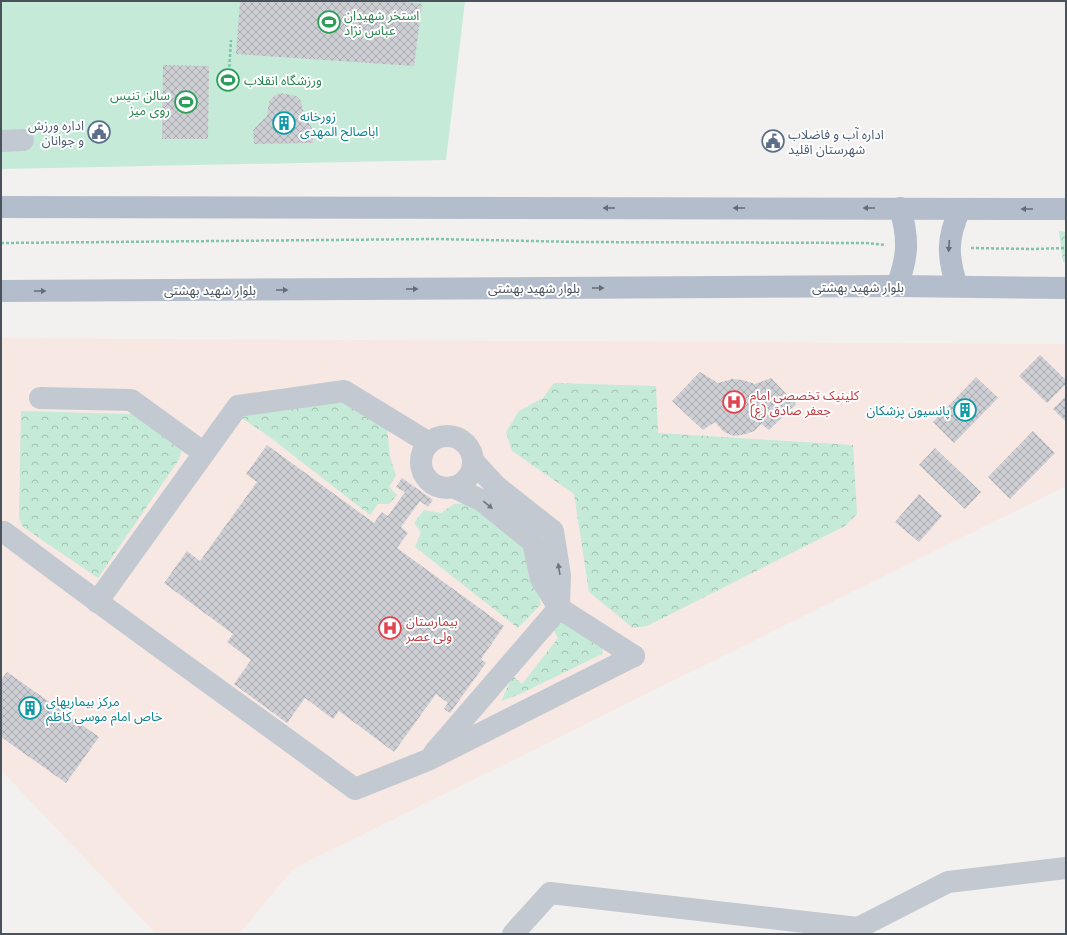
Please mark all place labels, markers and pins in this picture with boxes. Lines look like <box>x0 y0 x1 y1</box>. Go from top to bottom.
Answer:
place label: استخر شهیدان عباس نژاد <box>344 7 419 39</box>
sports icon: استخر شهیدان عباس نژاد <box>316 9 342 35</box>
sports icon: ورزشگاه انقلاب <box>215 67 241 93</box>
place label: ورزشگاه انقلاب <box>244 72 322 89</box>
place label: سالن تنیس روی میز <box>110 87 170 119</box>
sports icon: سالن تنیس روی میز <box>173 89 199 115</box>
place label: زورخانه اباصالح المهدی <box>300 108 378 142</box>
building icon: زورخانه اباصالح المهدی <box>271 110 297 136</box>
place label: اداره ورزش و جوانان <box>28 117 84 149</box>
public building icon: اداره ورزش و جوانان <box>86 119 112 145</box>
place label: اداره آب و فاضلاب شهرستان اقلید <box>788 126 884 158</box>
public building icon: اداره آب و فاضلاب شهرستان اقلید <box>760 128 786 154</box>
place label: کلینیک تخصصی امام جعفر صادق (ع) <box>750 387 860 421</box>
hospital icon: کلینیک تخصصی امام جعفر صادق (ع) <box>721 389 747 415</box>
building icon: پانسیون پزشکان <box>952 397 978 423</box>
place label: پانسیون پزشکان <box>866 402 950 420</box>
place label: بیمارستان ولی عصر <box>405 613 458 645</box>
hospital icon: بیمارستان ولی عصر <box>377 615 403 641</box>
place label: مرکز بیماریهای خاص امام موسی کاظم <box>46 693 163 727</box>
building icon: مرکز بیماریهای خاص امام موسی کاظم <box>17 695 43 721</box>

